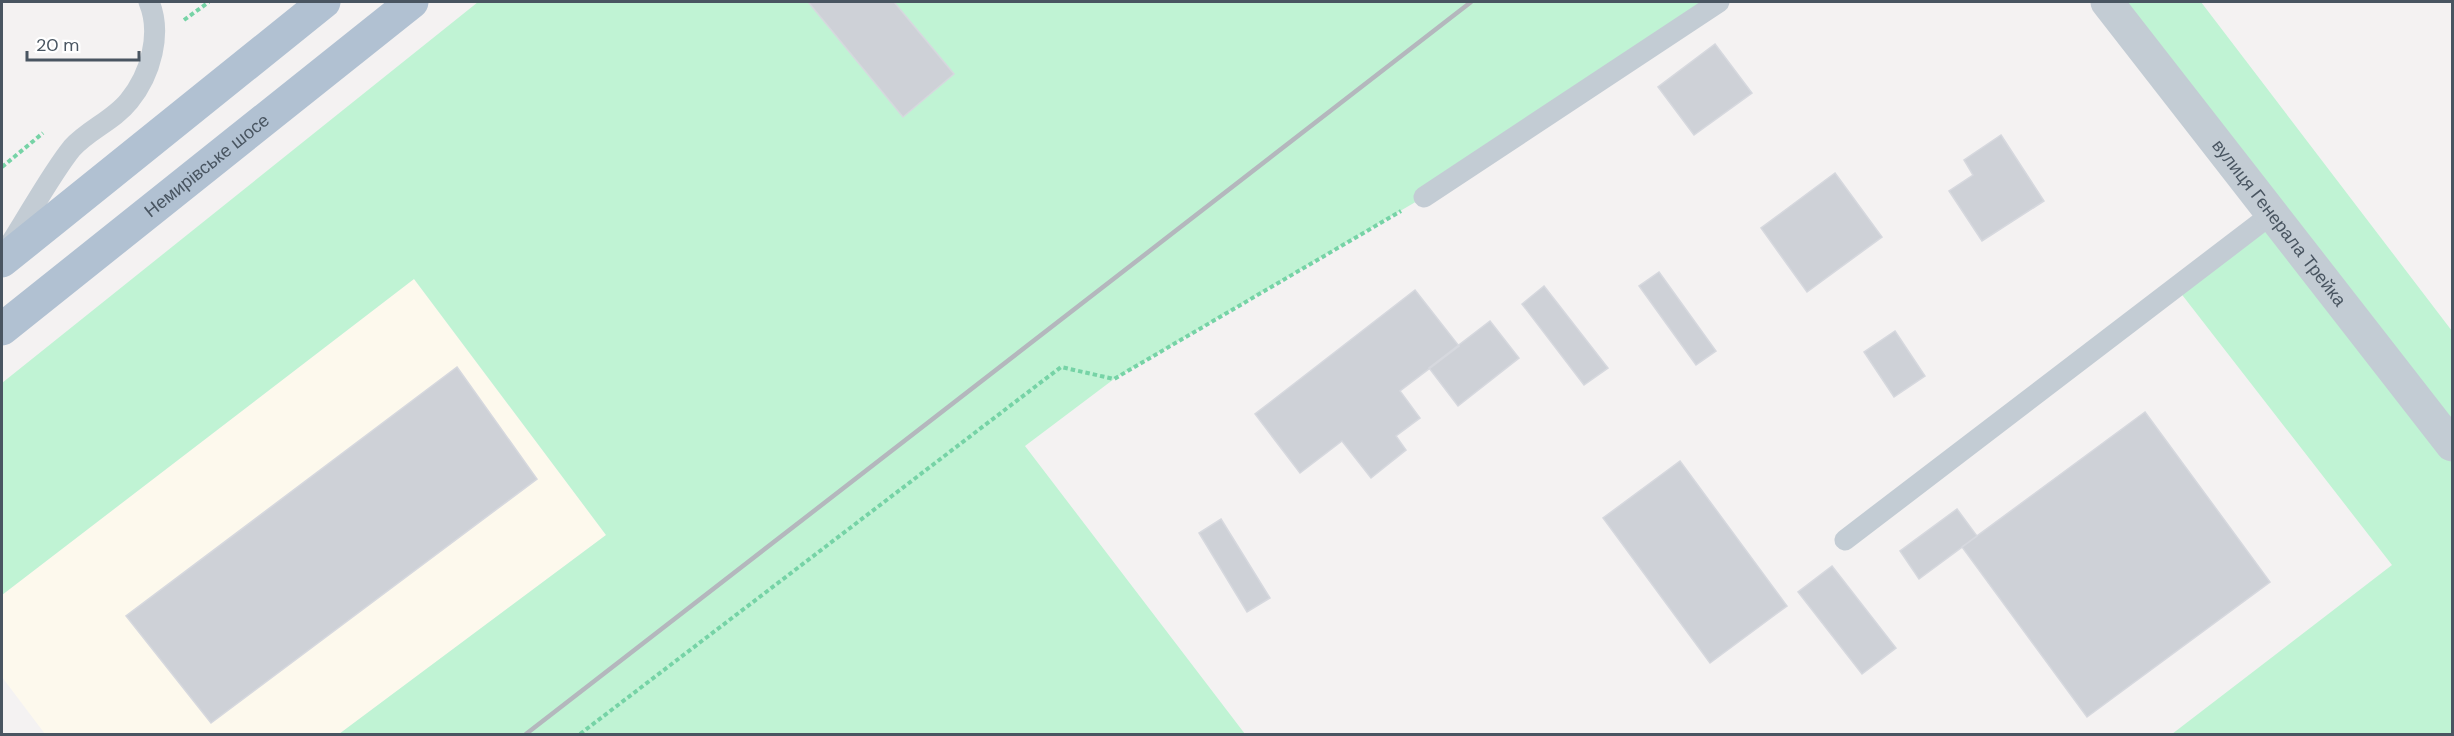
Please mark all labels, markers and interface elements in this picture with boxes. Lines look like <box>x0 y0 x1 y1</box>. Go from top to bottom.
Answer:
scale bar <box>27 24 140 62</box>
text: 20 m <box>36 33 79 57</box>
street label: Немирівське шосе <box>139 108 274 223</box>
street label: вулиця Генерала Трейка <box>2206 134 2352 312</box>

